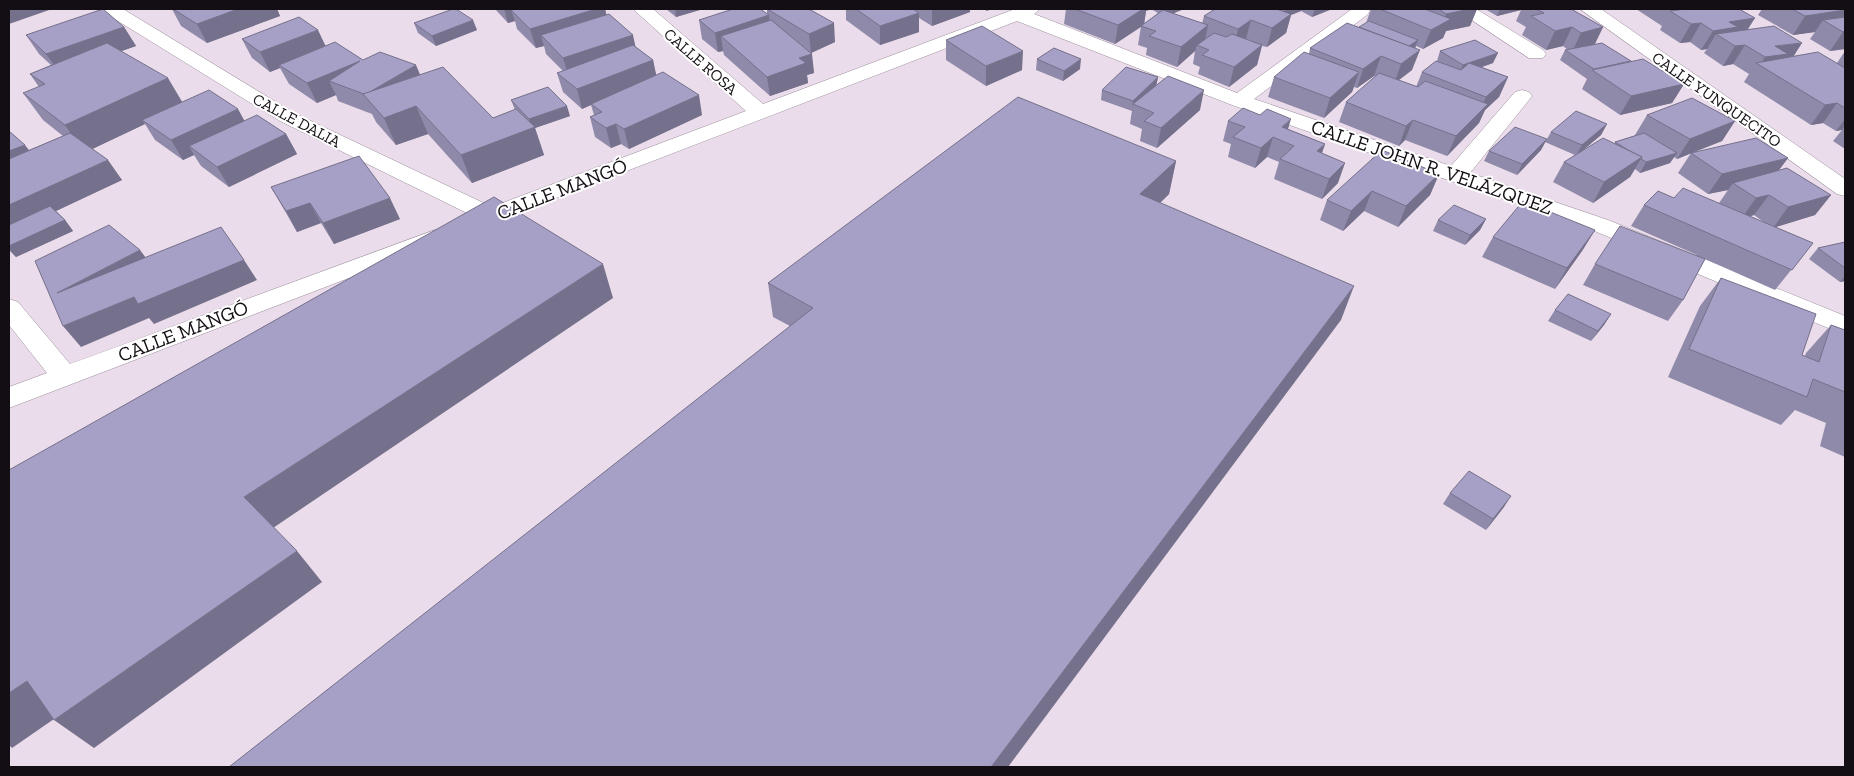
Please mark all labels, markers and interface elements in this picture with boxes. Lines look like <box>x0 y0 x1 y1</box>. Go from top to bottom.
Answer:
street label: CALLE ROSA <box>660 24 742 99</box>
street label: CALLE YUNQUECITO <box>1649 48 1785 151</box>
street label: CALLE DALIA <box>250 89 344 152</box>
street label: CALLE JOHN R. VELÁZQUEZ <box>1308 114 1556 220</box>
street label: CALLE MANGÓ <box>494 153 630 225</box>
street label: CALLE MANGÓ <box>115 295 251 367</box>

